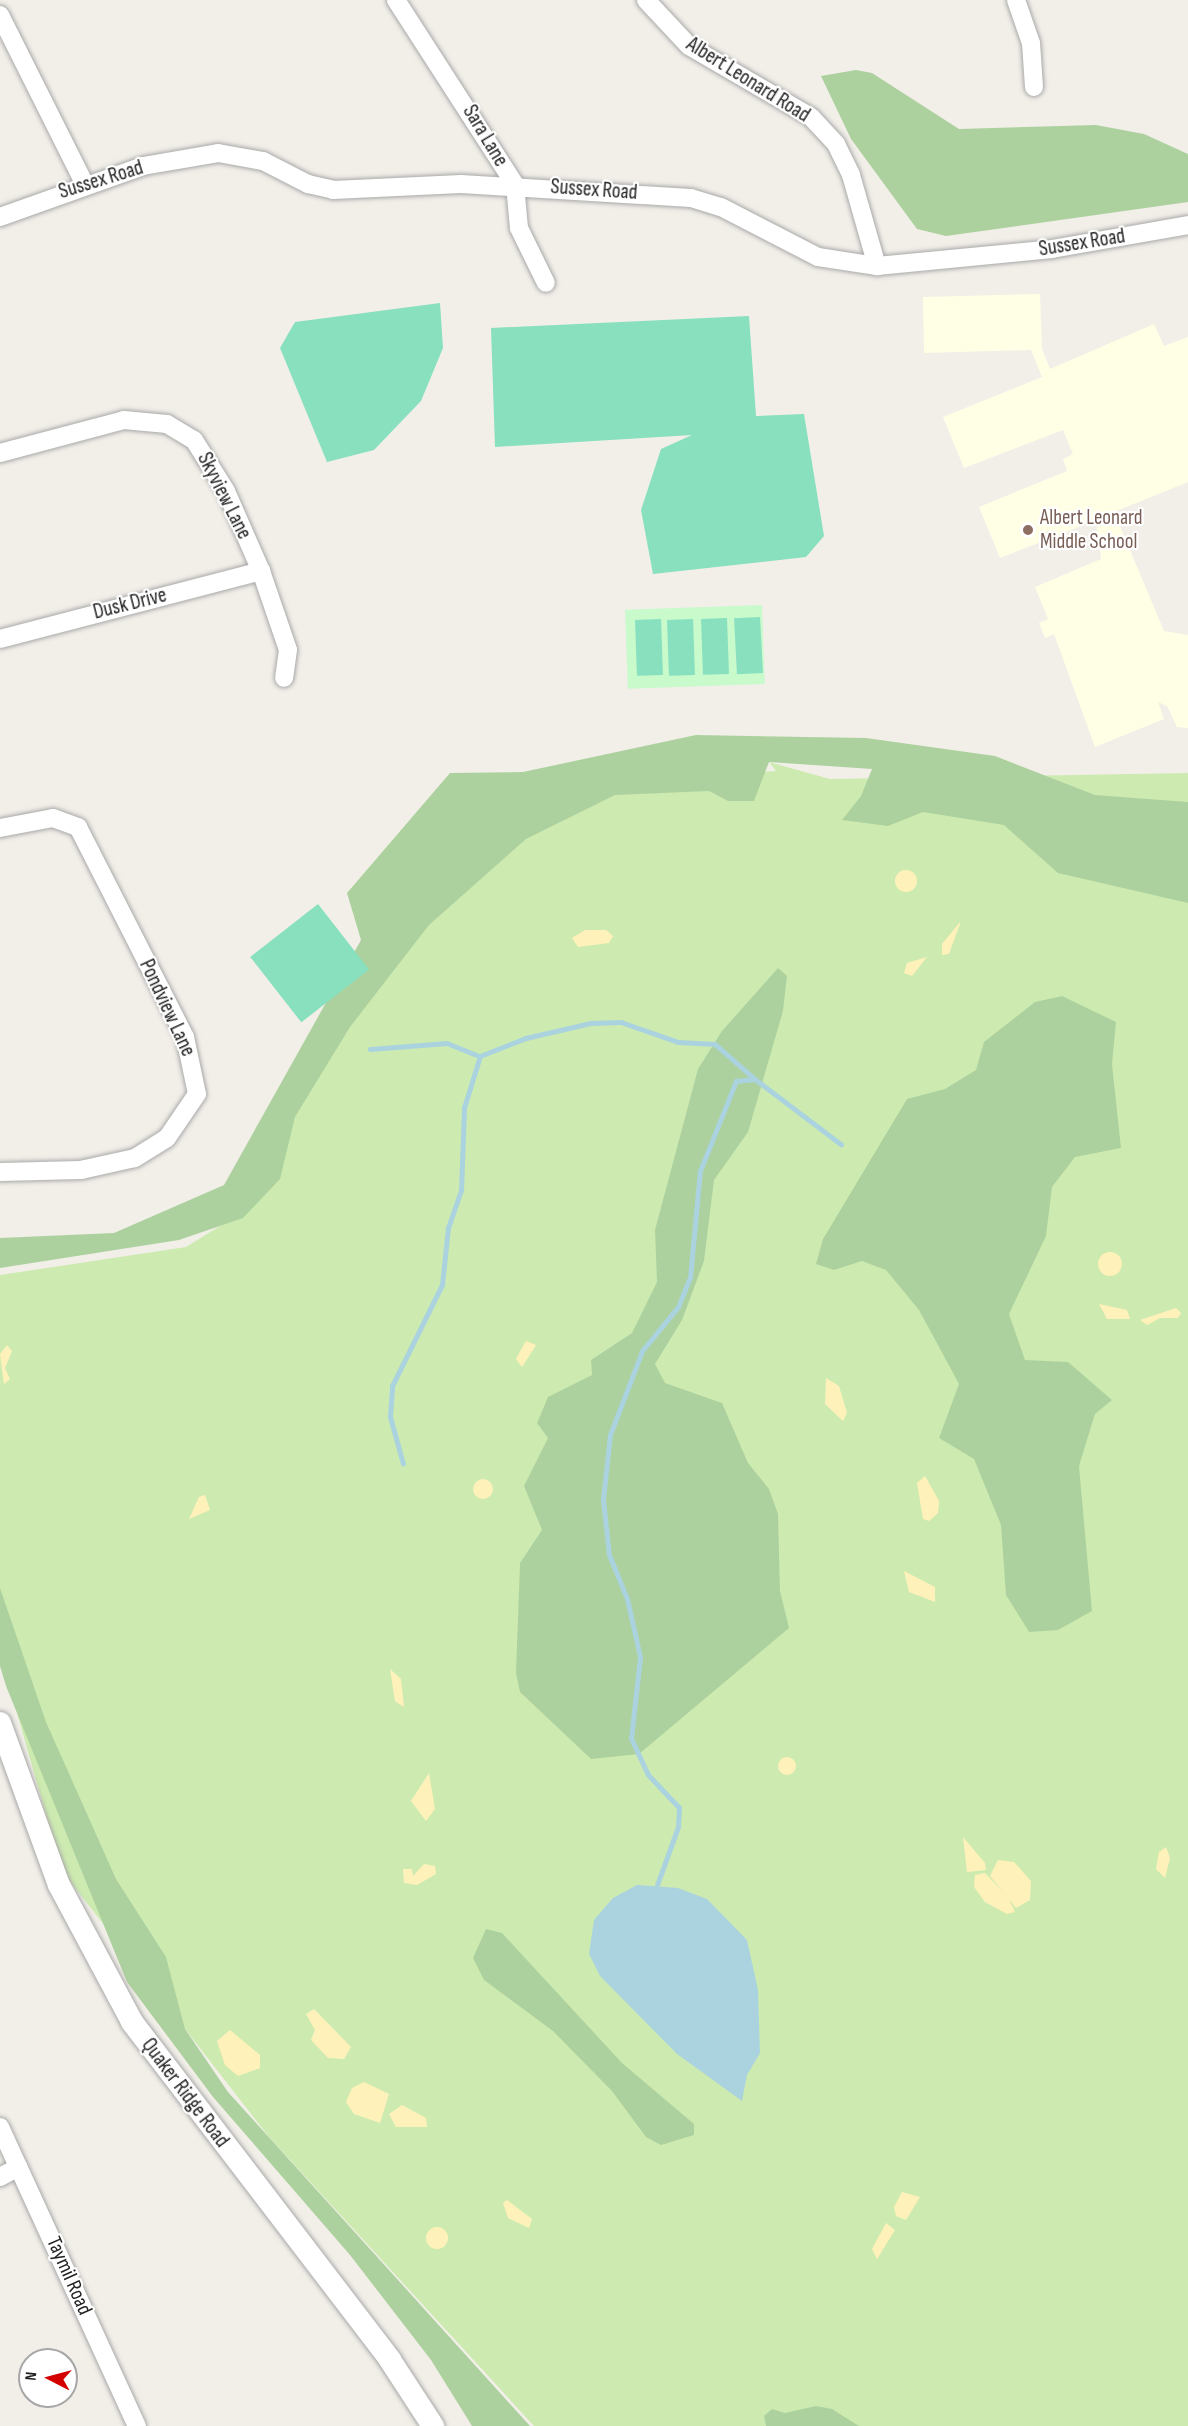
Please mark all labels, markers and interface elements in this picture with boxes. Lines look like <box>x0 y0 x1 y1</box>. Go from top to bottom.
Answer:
street label: Albert Leonard Road <box>682 32 814 128</box>
street label: Sara Lane <box>457 101 513 171</box>
street label: Sussex Road <box>56 155 146 205</box>
street label: Sussex Road <box>550 174 638 206</box>
street label: Sussex Road <box>1037 224 1127 262</box>
street label: Skyview Lane <box>191 448 257 544</box>
place label: Albert Leonard Middle School <box>1040 505 1143 555</box>
marker: Albert Leonard Middle School <box>1021 523 1035 537</box>
street label: Dusk Drive <box>91 583 169 625</box>
street label: Pondview Lane <box>134 955 200 1061</box>
street label: Quaker Ridge Road <box>136 2033 234 2153</box>
street label: Taymil Road <box>41 2233 97 2319</box>
north arrow <box>18 2348 78 2408</box>
text: N <box>22 2371 41 2382</box>

